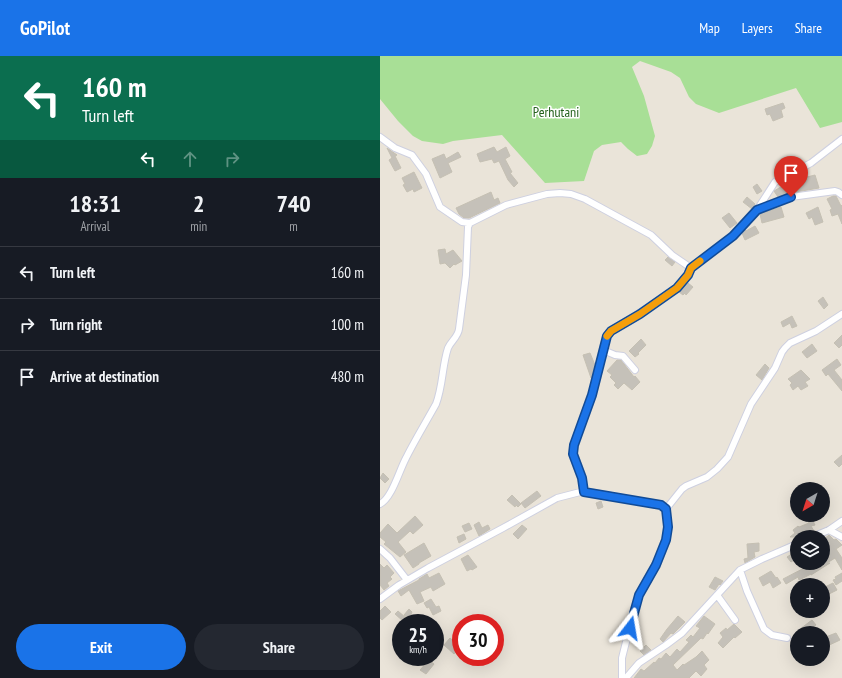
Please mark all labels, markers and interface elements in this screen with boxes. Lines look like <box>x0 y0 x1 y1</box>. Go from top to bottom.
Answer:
text: GoPilot <box>20 16 70 40</box>
text: Map <box>699 19 720 37</box>
text: Layers <box>742 19 773 37</box>
text: Share <box>795 19 822 37</box>
text: 160 m <box>82 68 146 105</box>
icon: left <box>16 72 68 124</box>
park label: Perhutani <box>533 103 579 121</box>
text: Turn left <box>82 104 134 127</box>
icon: left <box>137 148 159 170</box>
icon: ahead <box>179 148 201 170</box>
icon: right <box>221 148 243 170</box>
pin <box>774 156 808 197</box>
icon: arrive <box>780 162 802 184</box>
text: 18:31 <box>69 188 121 219</box>
text: 2 <box>193 188 204 219</box>
text: 740 <box>276 188 311 219</box>
text: Arrival <box>80 218 110 235</box>
text: min <box>190 218 207 235</box>
text: m <box>289 218 298 235</box>
icon: left <box>16 262 38 284</box>
text: Turn left <box>50 263 95 282</box>
text: 160 m <box>331 263 364 282</box>
icon: right <box>16 314 38 336</box>
text: Turn right <box>50 315 102 334</box>
text: 100 m <box>331 315 364 334</box>
icon: arrive <box>16 366 38 388</box>
text: Arrive at destination <box>50 367 159 386</box>
text: 480 m <box>331 367 364 386</box>
north arrow <box>790 482 830 522</box>
map controls <box>790 482 830 666</box>
button: layers <box>790 530 830 570</box>
button: + <box>790 578 830 618</box>
position arrow <box>609 607 651 649</box>
speed limit sign: 30 <box>452 614 504 666</box>
text: 25 <box>408 622 428 648</box>
button: Exit <box>16 624 186 670</box>
button: Share <box>194 624 364 670</box>
button: − <box>790 626 830 666</box>
text: km/h <box>409 643 427 656</box>

